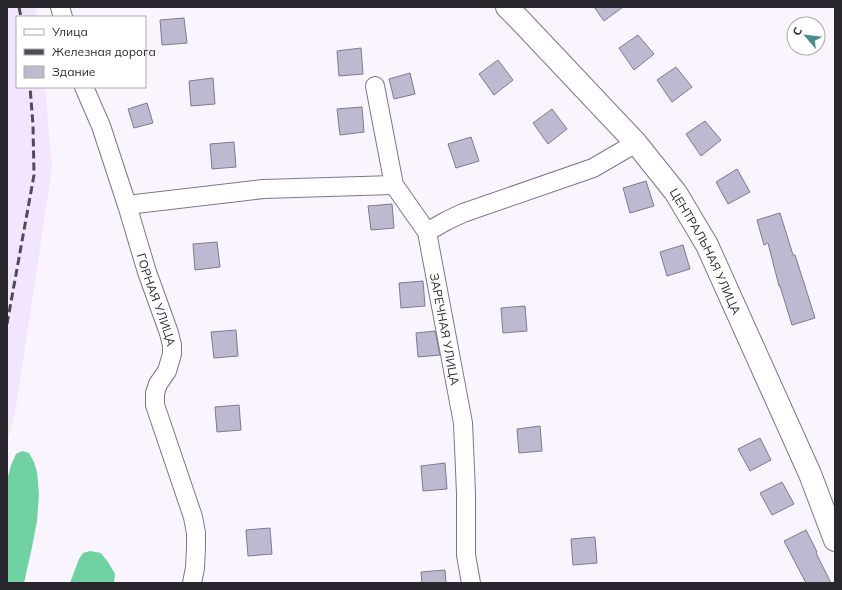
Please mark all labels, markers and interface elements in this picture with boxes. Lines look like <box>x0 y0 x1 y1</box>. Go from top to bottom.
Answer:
legend <box>16 16 146 88</box>
north arrow <box>786 16 826 56</box>
text: Улица <box>51 24 88 39</box>
text: С <box>789 24 805 38</box>
text: Железная дорога <box>52 44 156 59</box>
text: Здание <box>52 64 96 79</box>
street label: ЦЕНТРАЛЬНАЯ УЛИЦА <box>667 185 745 317</box>
street label: ГОРНАЯ УЛИЦА <box>134 251 180 348</box>
street label: ЗАРЕЧНАЯ УЛИЦА <box>427 272 463 387</box>

